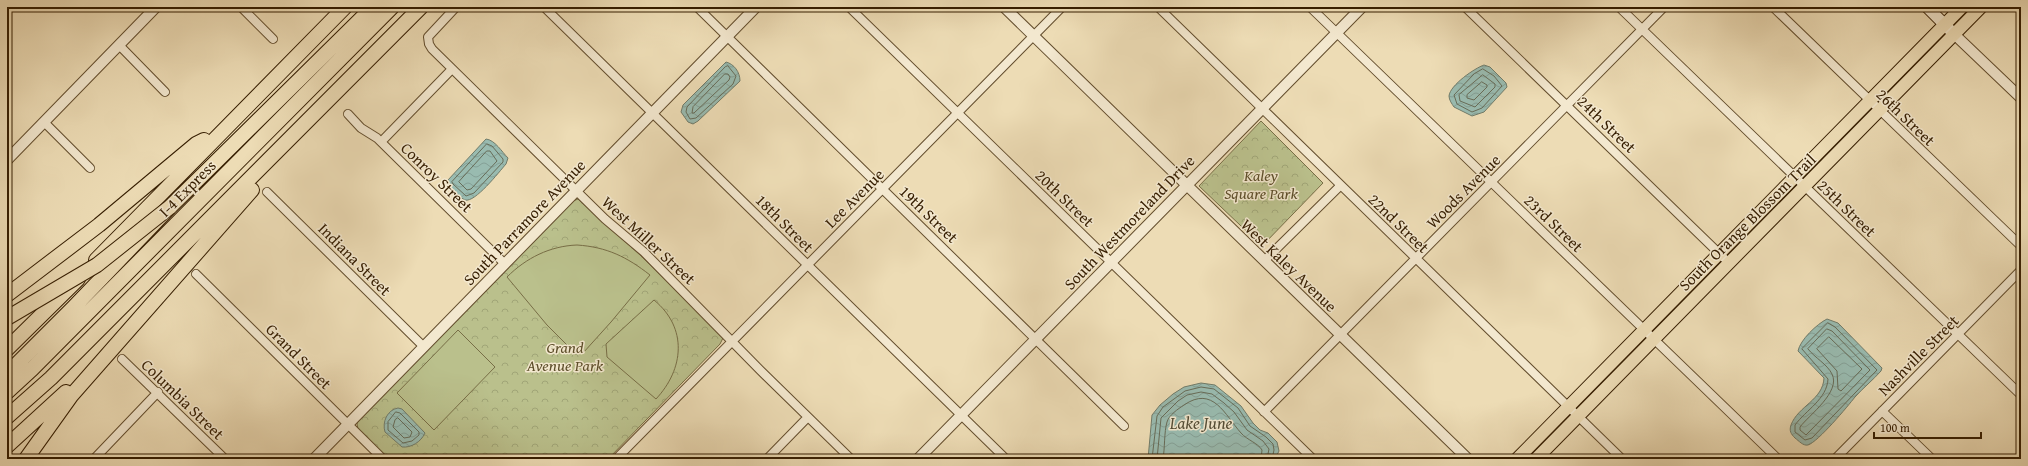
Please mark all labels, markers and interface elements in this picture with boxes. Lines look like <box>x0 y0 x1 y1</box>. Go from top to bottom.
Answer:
street label: 26th Street <box>1871 83 1941 152</box>
street label: 24th Street <box>1572 90 1642 159</box>
street label: Conroy Street <box>395 136 479 218</box>
street label: Woods Avenue <box>1420 148 1506 234</box>
street label: South Orange Blossom Trail <box>1673 148 1821 296</box>
street label: South Westmoreland Drive <box>1058 149 1200 295</box>
street label: South Parramore Avenue <box>457 153 591 291</box>
street label: I-4 Express <box>153 154 221 222</box>
street label: Lee Avenue <box>819 163 889 233</box>
park label: Kaley Square Park <box>1224 163 1299 205</box>
street label: 20th Street <box>1030 164 1100 233</box>
street label: 25th Street <box>1812 174 1882 243</box>
street label: 19th Street <box>894 180 964 249</box>
street label: 18th Street <box>750 188 820 258</box>
street label: 22nd Street <box>1363 188 1435 259</box>
street label: 23rd Street <box>1519 189 1589 258</box>
street label: West Miller Street <box>597 190 702 290</box>
street label: West Kaley Avenue <box>1235 213 1343 317</box>
street label: Indiana Street <box>313 217 397 301</box>
street label: Nashville Street <box>1872 309 1964 401</box>
street label: Grand Street <box>260 317 338 395</box>
park label: Grand Avenue Park <box>526 335 604 377</box>
street label: Columbia Street <box>136 353 230 445</box>
water label: Lake June <box>1169 410 1232 435</box>
scale bar <box>1874 414 1981 440</box>
text: 100 m <box>1880 419 1910 436</box>

